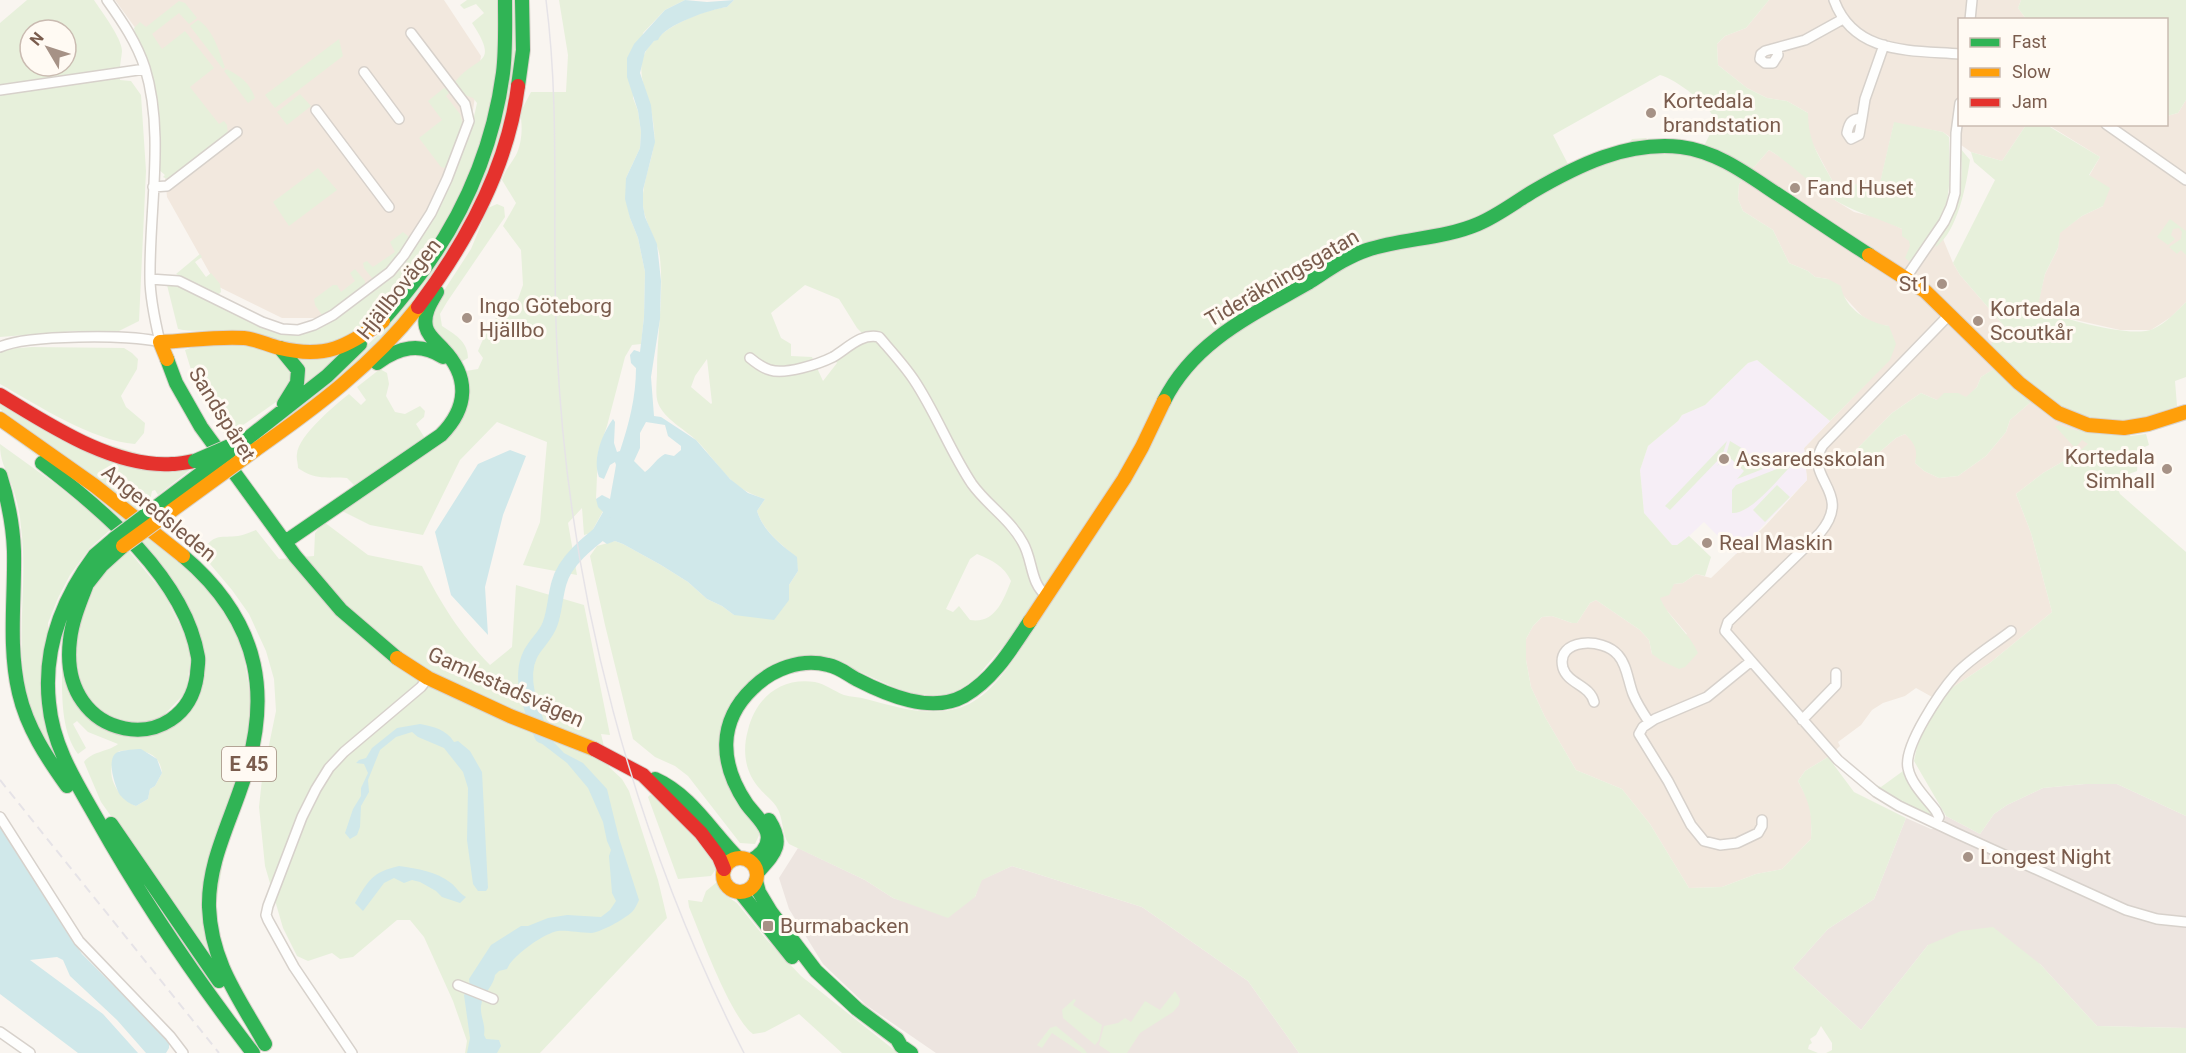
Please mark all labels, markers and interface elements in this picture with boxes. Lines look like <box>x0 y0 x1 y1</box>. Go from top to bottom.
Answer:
north arrow <box>18 18 78 78</box>
legend <box>1958 18 2168 126</box>
text: N <box>26 29 48 49</box>
text: Fast <box>2012 31 2047 52</box>
text: Slow <box>2012 61 2051 82</box>
place label: Kortedala brandstation <box>1663 89 1781 137</box>
text: Jam <box>2012 91 2048 112</box>
marker: Kortedala brandstation <box>1644 106 1658 120</box>
place label: Fand Huset <box>1807 176 1914 200</box>
marker: Fand Huset <box>1788 181 1802 195</box>
street label: Tideräkningsgatan <box>1201 224 1363 332</box>
street label: Hjällbovägen <box>352 234 446 344</box>
place label: St1 <box>1899 272 1930 296</box>
marker: St1 <box>1935 277 1949 291</box>
place label: Ingo Göteborg Hjällbo <box>479 294 612 342</box>
place label: Kortedala Scoutkår <box>1990 297 2080 345</box>
marker: Ingo Göteborg Hjällbo <box>460 311 474 325</box>
marker: Kortedala Scoutkår <box>1971 314 1985 328</box>
street label: Sandspåret <box>184 363 260 466</box>
place label: Kortedala Simhall <box>2065 445 2155 493</box>
place label: Assaredsskolan <box>1736 447 1885 471</box>
marker: Assaredsskolan <box>1717 452 1731 466</box>
street label: Angeredsleden <box>97 460 221 566</box>
marker: Kortedala Simhall <box>2160 462 2174 476</box>
place label: Real Maskin <box>1719 531 1833 555</box>
marker: Real Maskin <box>1700 536 1714 550</box>
street label: Gamlestadsvägen <box>424 642 588 732</box>
road number: E 45 <box>222 747 276 781</box>
place label: Longest Night <box>1980 845 2111 869</box>
marker: Longest Night <box>1961 850 1975 864</box>
place label: Burmabacken <box>780 914 909 938</box>
marker: Burmabacken <box>761 919 775 933</box>

